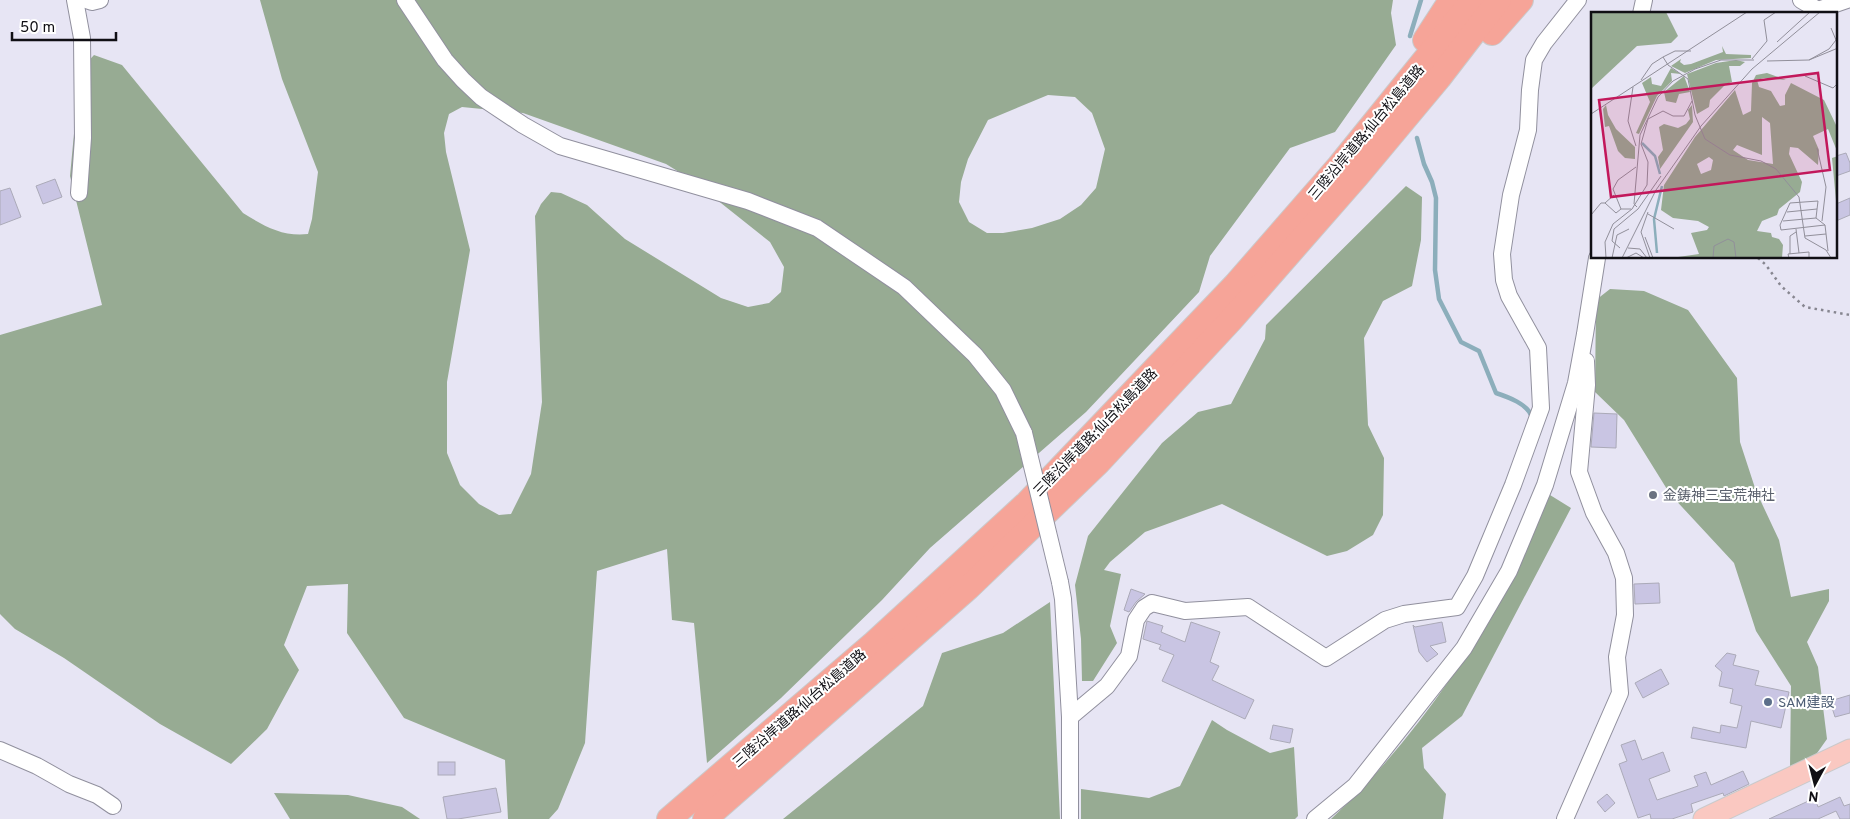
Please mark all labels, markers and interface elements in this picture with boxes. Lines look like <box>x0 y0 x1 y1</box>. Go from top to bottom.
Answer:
scale bar <box>12 10 116 42</box>
inset map <box>1591 12 1838 259</box>
text: 50 m <box>20 19 55 38</box>
street label: 三陸沿岸道路;仙台松島道路 <box>1305 61 1429 204</box>
street label: 三陸沿岸道路;仙台松島道路 <box>1030 365 1162 501</box>
place label: 金鋳神三宝荒神社 <box>1663 487 1775 505</box>
marker: 金鋳神三宝荒神社 <box>1647 489 1659 501</box>
street label: 三陸沿岸道路;仙台松島道路 <box>729 646 870 772</box>
place label: SAM建設 <box>1778 695 1834 712</box>
marker: SAM建設 <box>1762 696 1774 708</box>
north arrow <box>1790 759 1840 809</box>
text: N <box>1808 786 1820 804</box>

